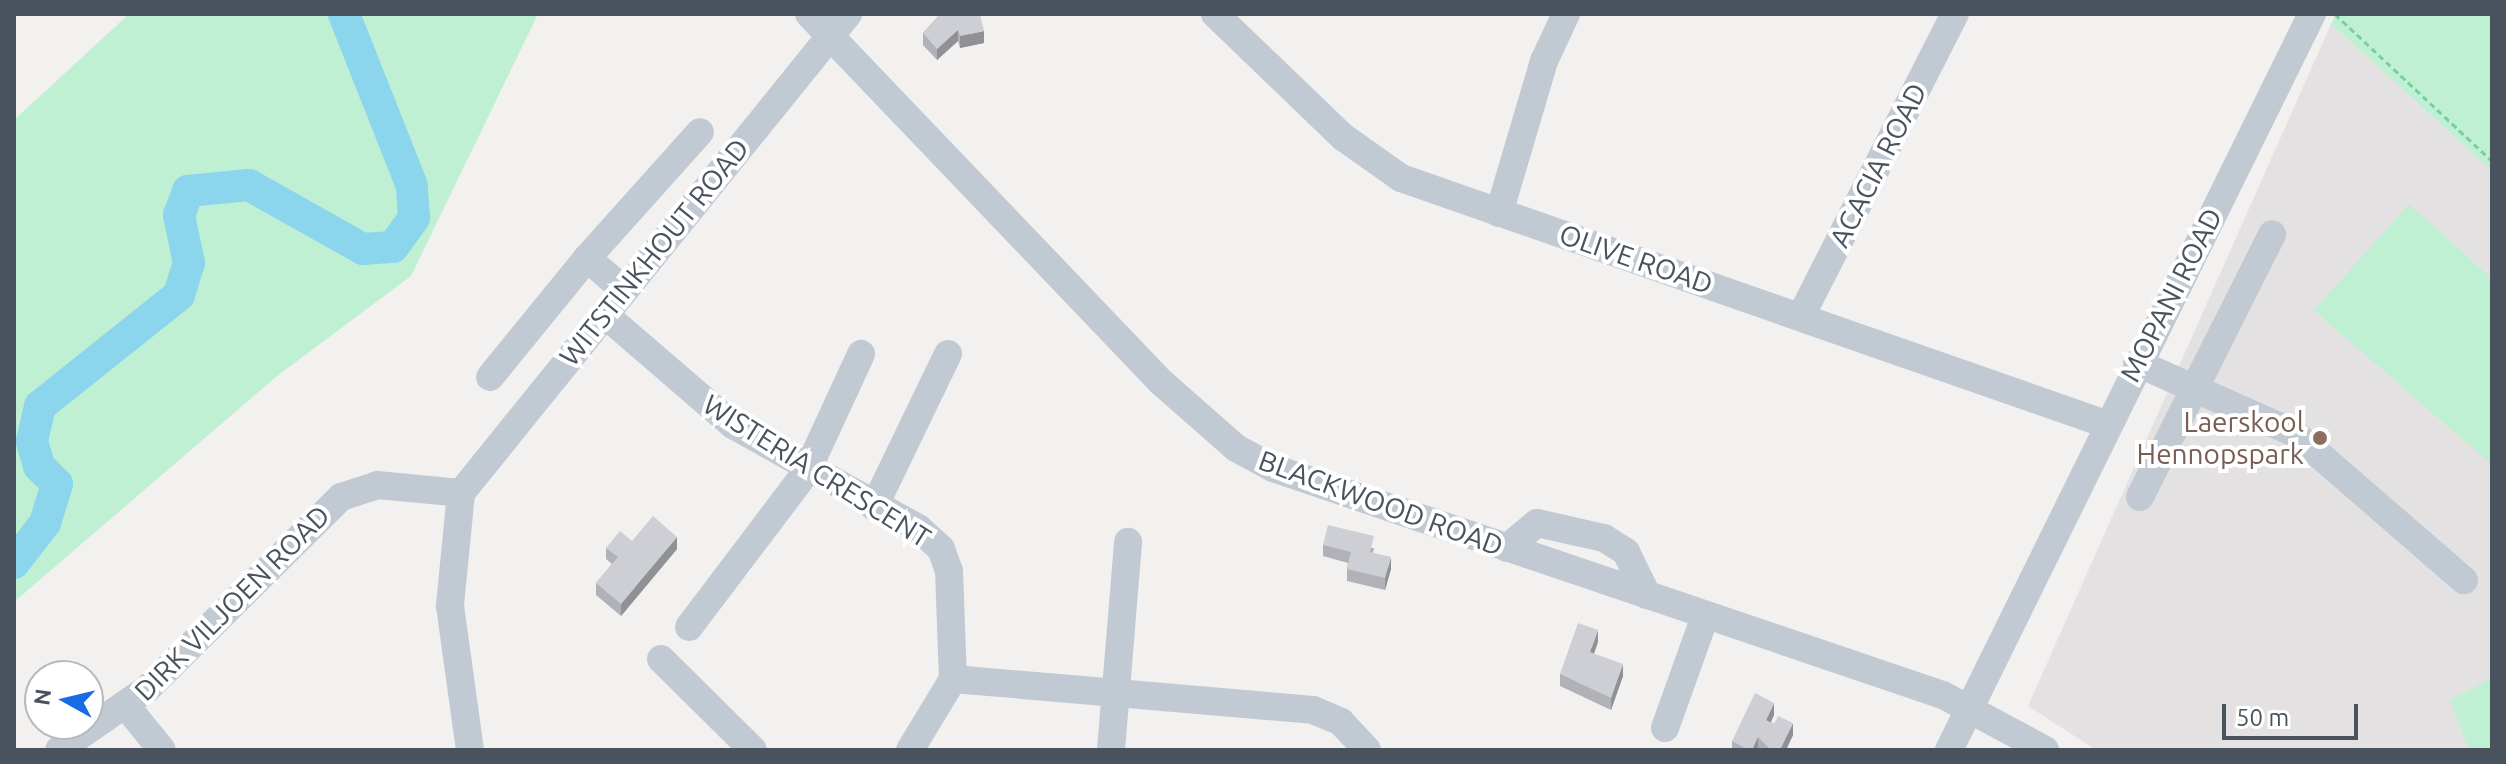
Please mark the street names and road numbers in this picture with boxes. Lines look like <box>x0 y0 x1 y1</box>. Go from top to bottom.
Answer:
street label: ACACIA ROAD <box>1822 77 1934 253</box>
street label: WITSTINKHOUT ROAD <box>552 132 756 372</box>
street label: MOPANI ROAD <box>2113 203 2229 387</box>
street label: OLIVE ROAD <box>1555 217 1717 301</box>
street label: WISTERIA CRESCENT <box>697 387 937 555</box>
street label: BLACKWOOD ROAD <box>1254 443 1508 563</box>
street label: DIRK VILJOEN ROAD <box>127 498 337 708</box>

